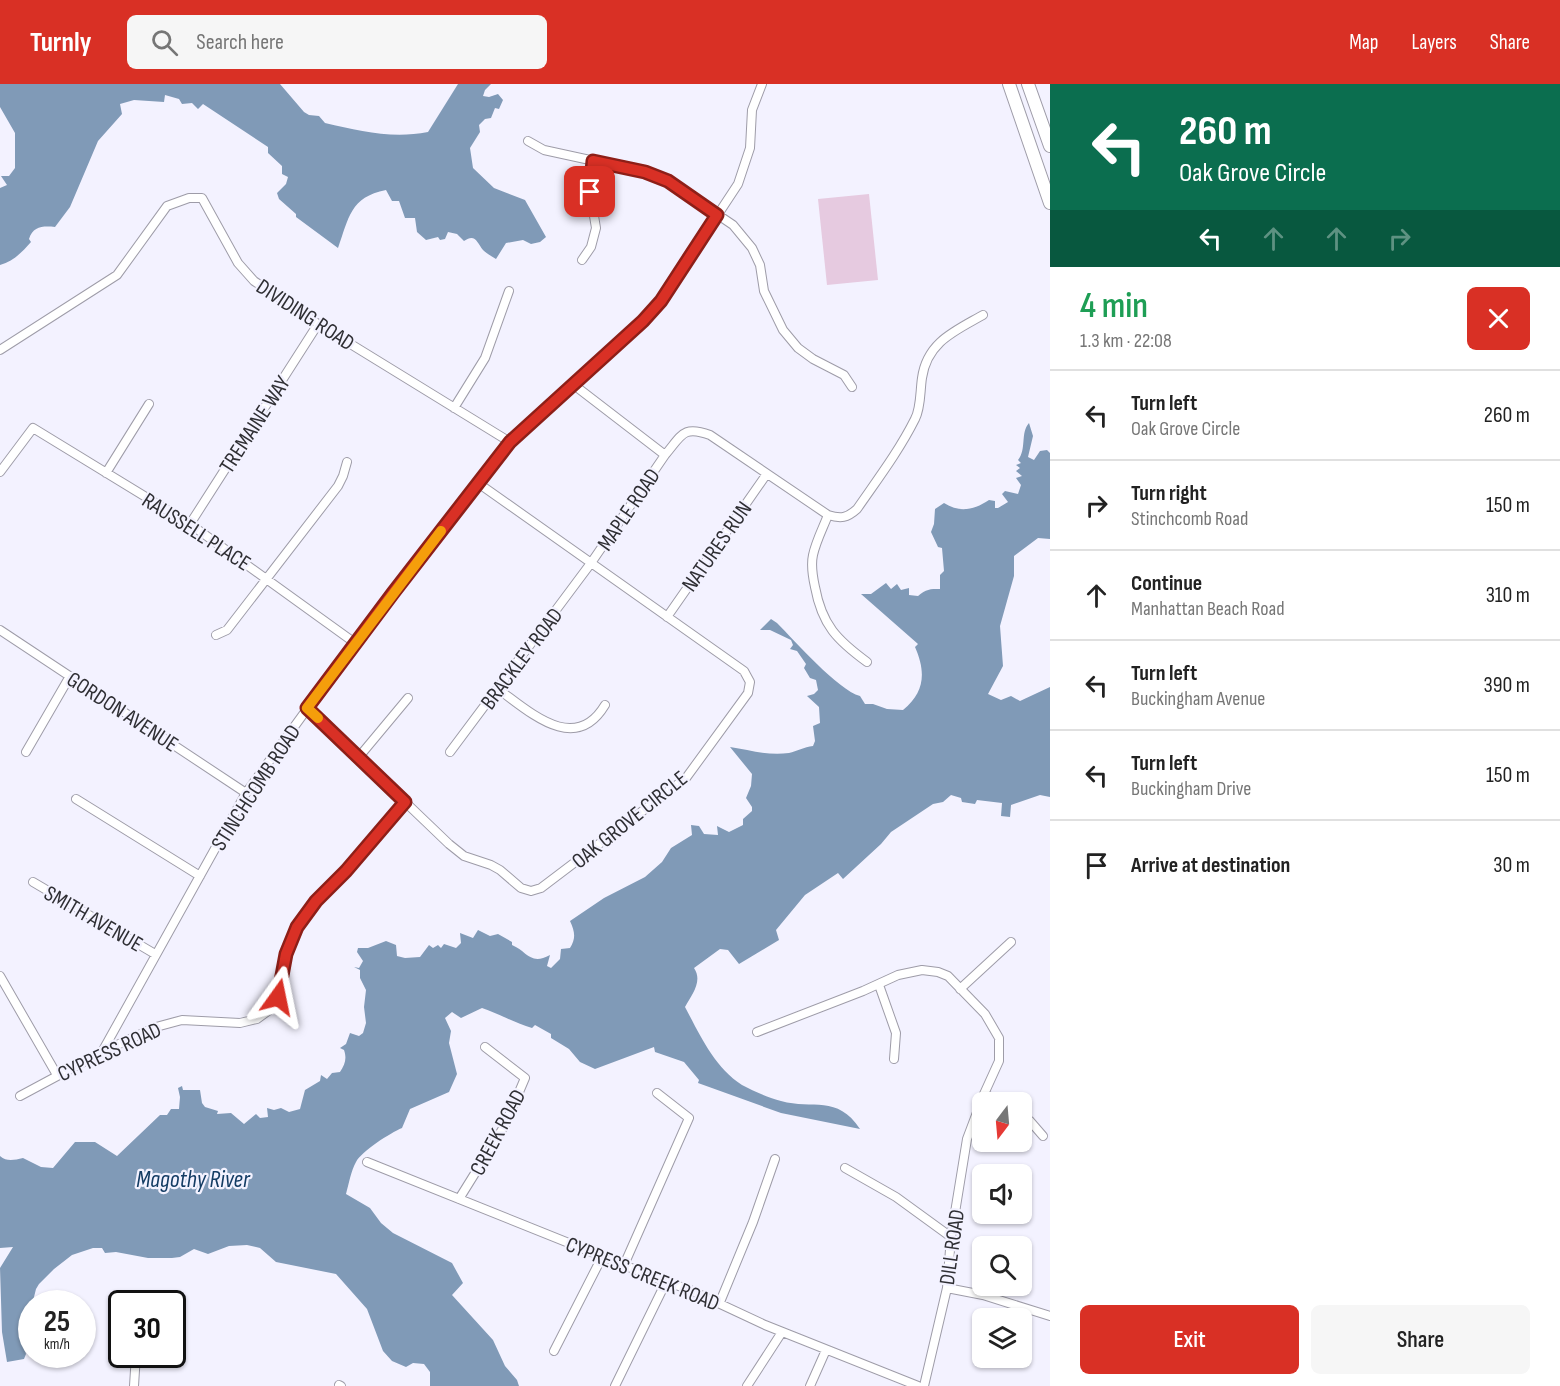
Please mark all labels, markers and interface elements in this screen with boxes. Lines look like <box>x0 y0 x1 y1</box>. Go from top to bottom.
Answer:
search box <box>127 15 547 69</box>
text: Turnly <box>30 26 91 59</box>
icon: search <box>148 26 181 59</box>
text: Search here <box>196 29 284 56</box>
text: Map <box>1349 30 1378 55</box>
text: Layers <box>1411 30 1457 55</box>
text: Share <box>1490 30 1530 55</box>
text: 260 m <box>1179 106 1272 157</box>
icon: left <box>1080 108 1158 186</box>
text: Oak Grove Circle <box>1179 157 1326 189</box>
pin <box>564 166 615 217</box>
icon: arrive <box>573 175 606 208</box>
icon: left <box>1194 222 1227 255</box>
icon: ahead <box>1257 222 1290 255</box>
icon: ahead <box>1320 222 1353 255</box>
icon: right <box>1383 222 1416 255</box>
street label: DIVIDING ROAD <box>251 274 359 357</box>
text: 4 min <box>1080 285 1148 328</box>
button: close <box>1467 287 1530 350</box>
text: 1.3 km · 22:08 <box>1080 329 1172 353</box>
street label: TREMAINE WAY <box>214 371 297 478</box>
text: Turn left <box>1131 390 1197 417</box>
icon: left <box>1080 399 1113 432</box>
text: 260 m <box>1484 402 1530 429</box>
text: Oak Grove Circle <box>1131 417 1240 441</box>
street label: MAPLE ROAD <box>592 464 667 556</box>
text: Turn right <box>1131 480 1207 507</box>
street label: RAUSSELL PLACE <box>137 487 256 577</box>
icon: right <box>1080 489 1113 522</box>
text: 150 m <box>1486 492 1530 519</box>
street label: NATURES RUN <box>676 497 758 597</box>
text: Stinchcomb Road <box>1131 507 1248 531</box>
text: Continue <box>1131 570 1202 597</box>
icon: ahead <box>1080 579 1113 612</box>
text: 310 m <box>1486 582 1530 609</box>
text: Manhattan Beach Road <box>1131 597 1285 621</box>
street label: BRACKLEY ROAD <box>475 603 569 715</box>
text: Turn left <box>1131 660 1197 687</box>
street label: GORDON AVENUE <box>61 666 183 758</box>
icon: left <box>1080 669 1113 702</box>
text: 390 m <box>1484 672 1530 699</box>
text: Buckingham Avenue <box>1131 687 1265 711</box>
street label: STINCHCOMB ROAD <box>206 720 307 856</box>
text: Turn left <box>1131 750 1197 777</box>
icon: left <box>1080 759 1113 792</box>
text: 150 m <box>1486 762 1530 789</box>
street label: OAK GROVE CIRCLE <box>567 765 693 875</box>
text: Buckingham Drive <box>1131 777 1251 801</box>
icon: arrive <box>1080 849 1113 882</box>
text: Arrive at destination <box>1131 852 1290 879</box>
text: 30 m <box>1493 852 1530 879</box>
street label: SMITH AVENUE <box>39 880 147 958</box>
position arrow <box>246 965 310 1029</box>
street label: CYPRESS ROAD <box>54 1017 166 1088</box>
street label: CREEK ROAD <box>464 1085 532 1180</box>
north arrow <box>972 1092 1032 1152</box>
map controls <box>972 1092 1032 1368</box>
button: sound <box>972 1164 1032 1224</box>
water label: Magothy River <box>136 1165 251 1194</box>
street label: DILL ROAD <box>934 1208 971 1287</box>
street label: CYPRESS CREEK ROAD <box>562 1231 723 1318</box>
button: search <box>972 1236 1032 1296</box>
speed limit sign: 30 <box>108 1290 186 1368</box>
text: 25 <box>44 1304 70 1340</box>
button: Exit <box>1080 1305 1299 1374</box>
button: Share <box>1311 1305 1530 1374</box>
button: layers <box>972 1308 1032 1368</box>
text: km/h <box>44 1335 70 1354</box>

